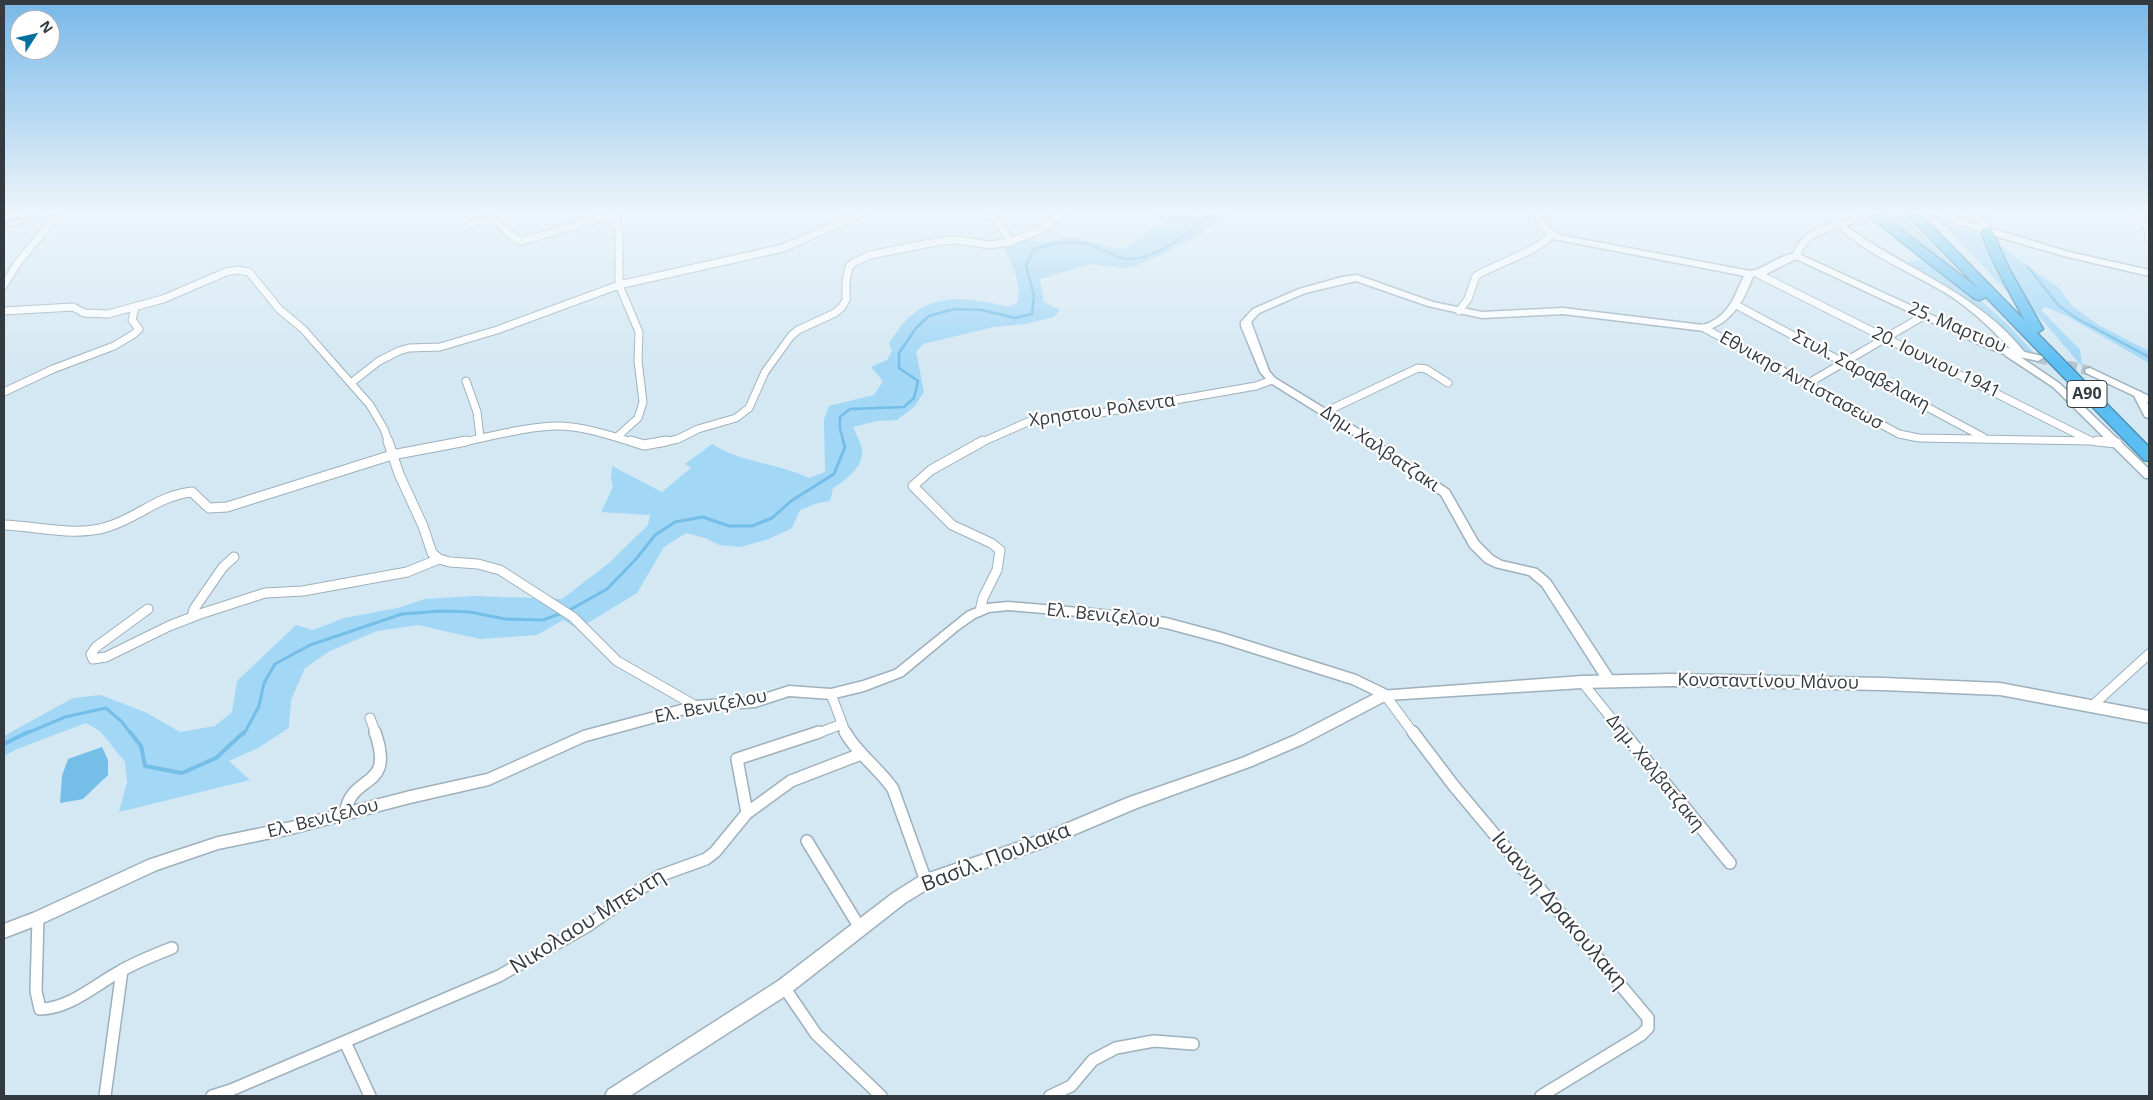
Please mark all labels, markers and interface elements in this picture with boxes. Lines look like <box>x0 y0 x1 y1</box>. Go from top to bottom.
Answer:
north arrow <box>10 10 60 60</box>
text: N <box>36 17 58 37</box>
street label: 25. Μαρτιου <box>1905 298 2009 358</box>
street label: 20. Ιουνιου 1941 <box>1868 323 2004 403</box>
street label: Στυλ. Σαραβελακη <box>1789 326 1933 416</box>
street label: Εθνικησ Αντιστασεωσ <box>1716 327 1886 435</box>
road number: Α90 <box>2067 380 2107 408</box>
street label: Χρηστου Ρολεντα <box>1028 390 1176 432</box>
street label: Δημ. Χαλβατζακι <box>1316 401 1444 497</box>
street label: Ελ. Βενιζελου <box>1045 599 1161 633</box>
street label: Κονσταντίνου Μάνου <box>1677 670 1859 694</box>
street label: Ελ. Βενιζελου <box>653 686 769 728</box>
street label: Δημ. Χαλβατζακη <box>1601 710 1709 836</box>
street label: Ελ. Βενιζελου <box>265 795 381 843</box>
street label: Βασίλ. Πουλακα <box>918 818 1074 898</box>
street label: Ιωαννη Δρακουλακη <box>1486 827 1632 995</box>
street label: Νικολαου Μπεντη <box>506 864 670 980</box>

